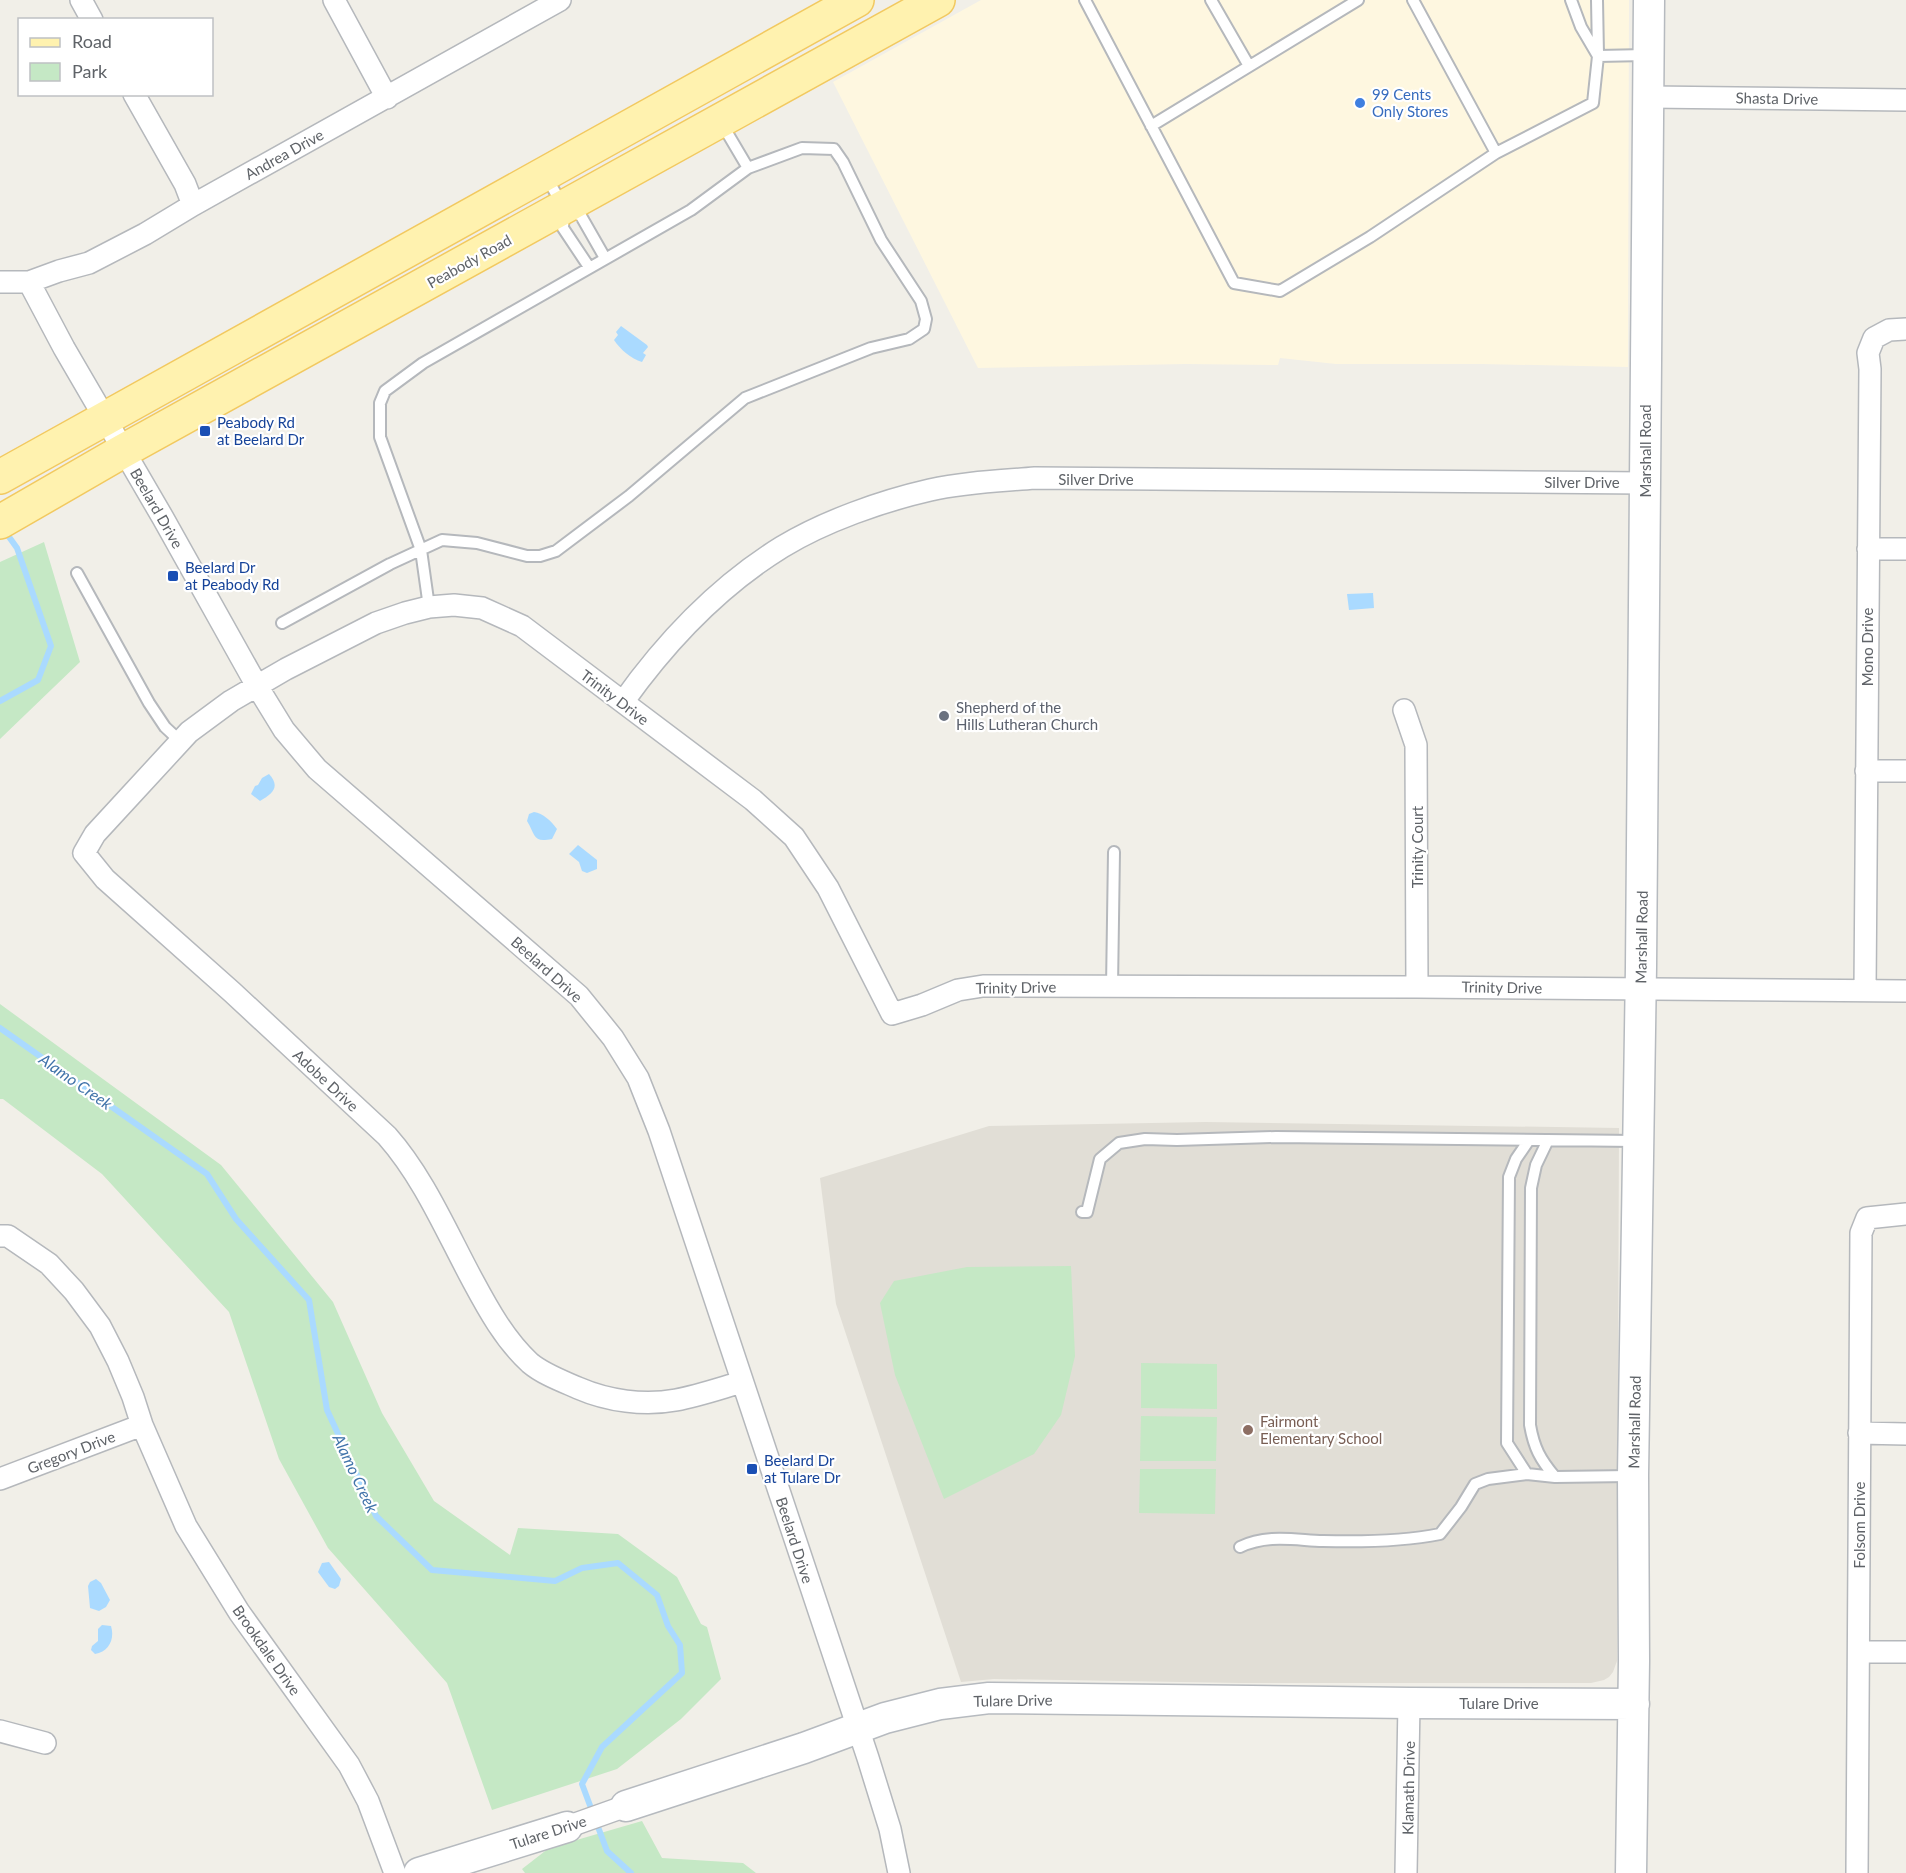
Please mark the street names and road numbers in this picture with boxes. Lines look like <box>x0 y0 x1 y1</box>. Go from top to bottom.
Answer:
street label: Shasta Drive <box>1735 88 1819 108</box>
street label: Andrea Drive <box>242 125 326 183</box>
street label: Peabody Road <box>424 230 514 292</box>
street label: Marshall Road <box>1636 404 1654 498</box>
street label: Beelard Drive <box>127 465 187 551</box>
street label: Silver Drive <box>1058 470 1134 488</box>
street label: Silver Drive <box>1544 473 1620 491</box>
street label: Mono Drive <box>1858 608 1876 686</box>
street label: Trinity Drive <box>577 666 653 728</box>
street label: Trinity Court <box>1408 805 1426 888</box>
street label: Marshall Road <box>1631 890 1651 984</box>
street label: Beelard Drive <box>508 932 586 1006</box>
street label: Trinity Drive <box>976 977 1057 997</box>
street label: Trinity Drive <box>1462 977 1543 997</box>
street label: Adobe Drive <box>290 1045 362 1115</box>
street label: Marshall Road <box>1624 1375 1644 1469</box>
street label: Gregory Drive <box>25 1427 117 1477</box>
street label: Folsom Drive <box>1850 1482 1868 1568</box>
street label: Beelard Drive <box>773 1495 817 1585</box>
street label: Brookdale Drive <box>229 1601 305 1699</box>
street label: Tulare Drive <box>973 1690 1053 1710</box>
street label: Tulare Drive <box>1459 1694 1539 1712</box>
street label: Klamath Drive <box>1398 1741 1418 1835</box>
street label: Tulare Drive <box>507 1811 589 1853</box>

